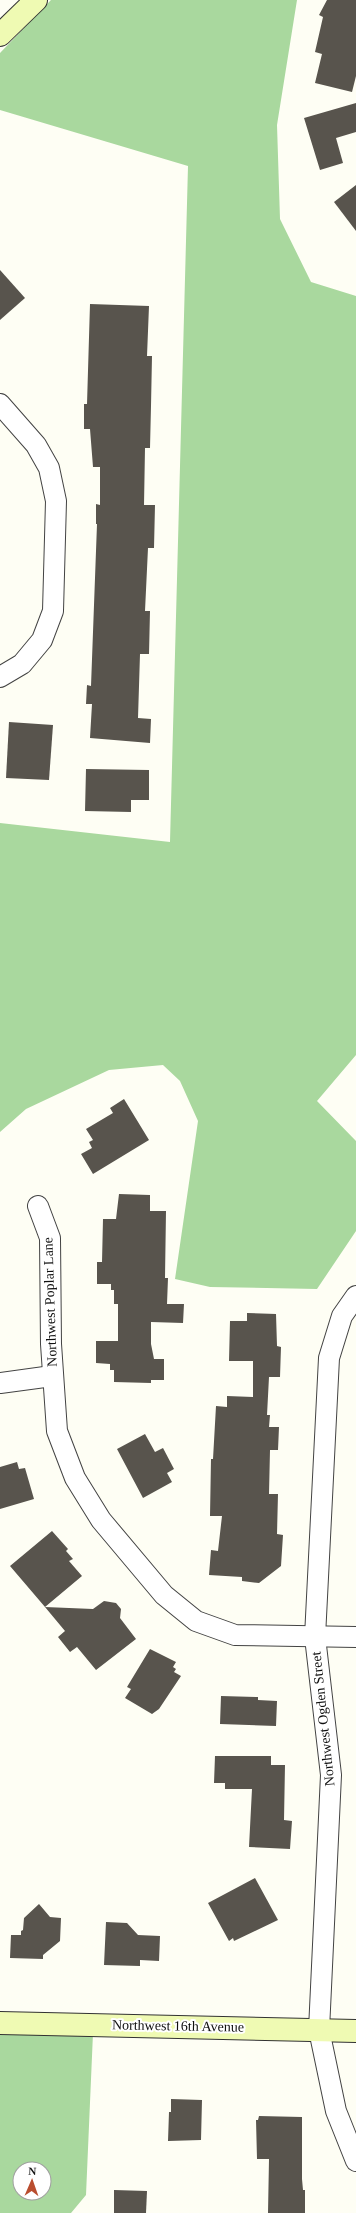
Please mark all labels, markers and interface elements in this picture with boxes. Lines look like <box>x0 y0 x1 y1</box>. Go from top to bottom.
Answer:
street label: Northwest Poplar Lane <box>40 1237 60 1367</box>
street label: Northwest Ogden Street <box>308 1651 338 1787</box>
street label: Northwest 16th Avenue <box>112 2017 244 2035</box>
north arrow <box>12 2161 52 2201</box>
text: N <box>28 2165 37 2177</box>

